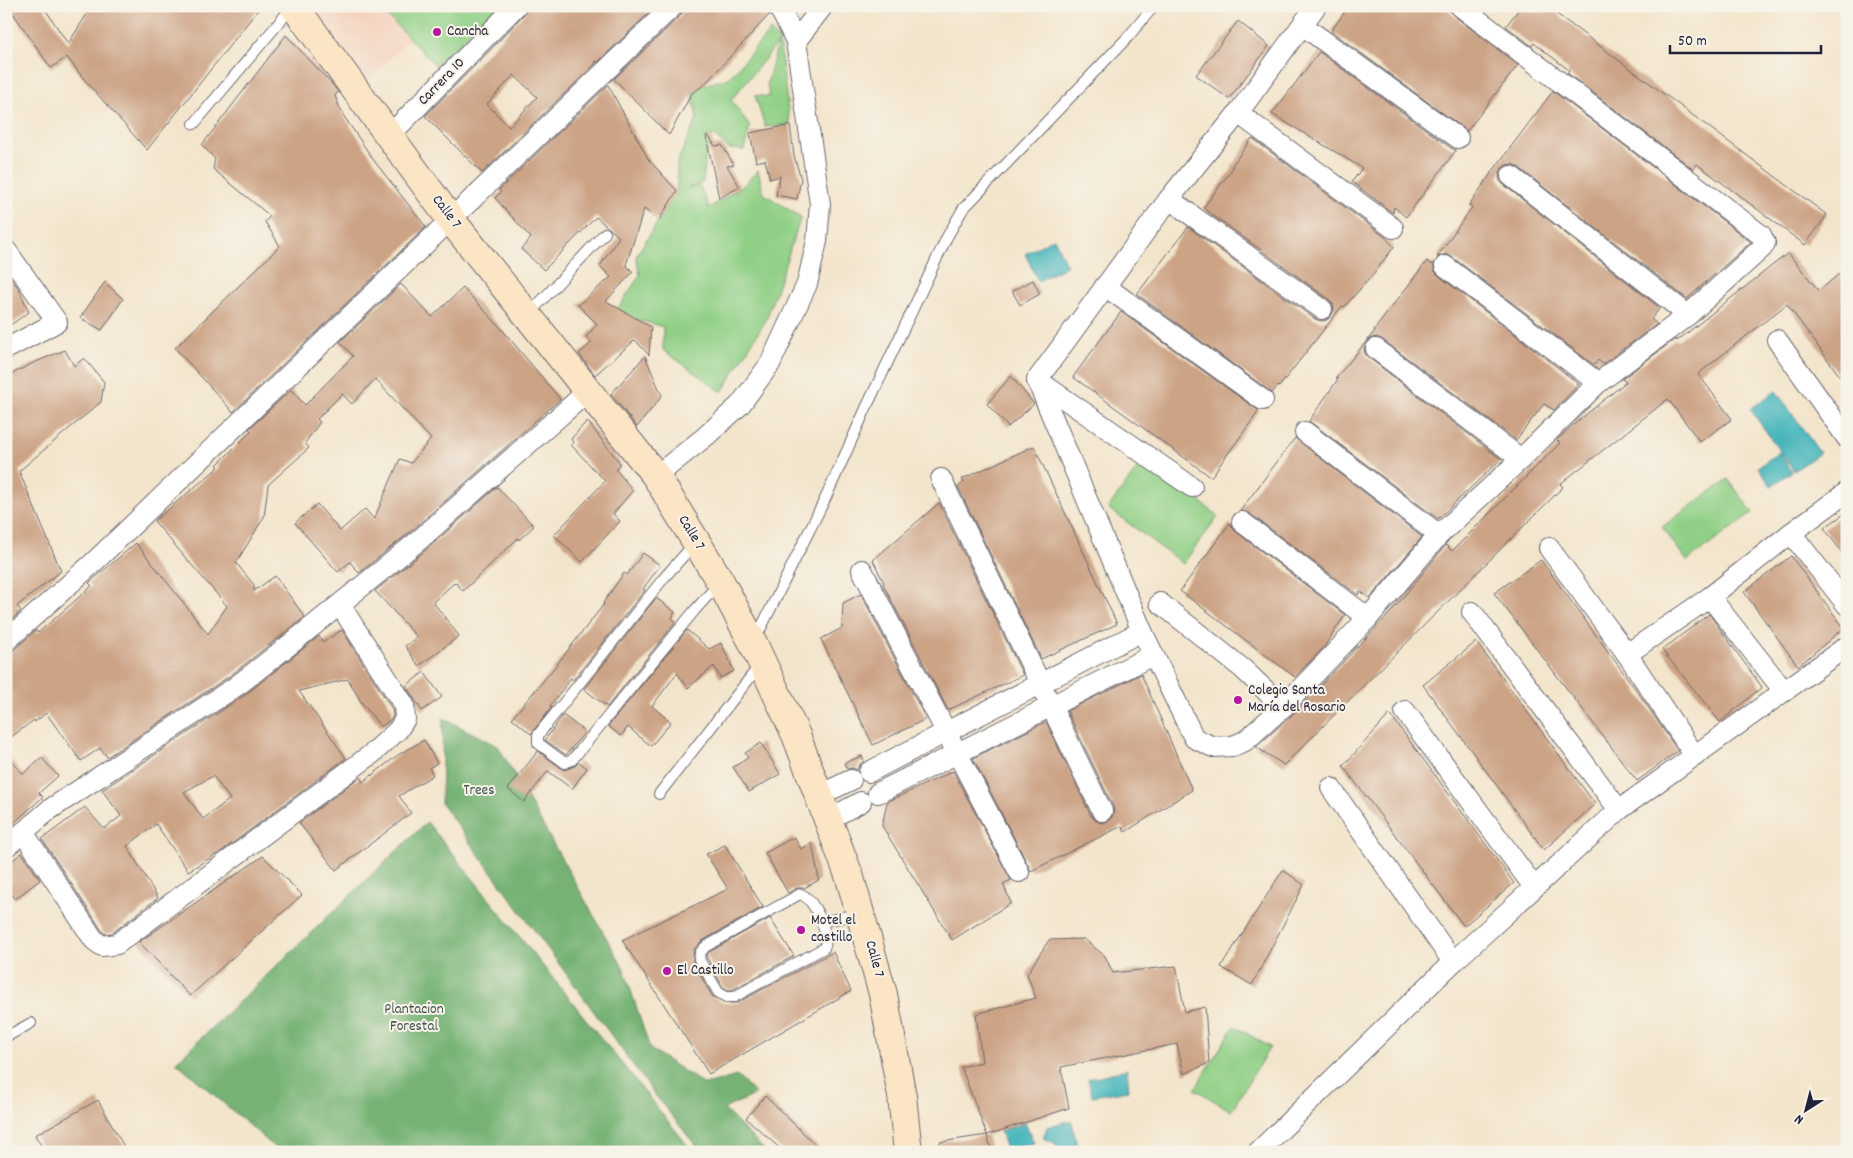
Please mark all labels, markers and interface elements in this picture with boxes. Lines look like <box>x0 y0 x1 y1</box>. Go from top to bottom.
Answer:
place label: Cancha <box>447 21 489 43</box>
scale bar <box>1670 22 1822 54</box>
marker: Cancha <box>431 26 443 38</box>
text: 50 m <box>1678 31 1707 53</box>
street label: Carrera 10 <box>413 53 471 111</box>
street label: Calle 7 <box>426 190 466 234</box>
street label: Calle 7 <box>672 511 710 555</box>
place label: Colegio Santa María del Rosario <box>1248 680 1346 719</box>
marker: Colegio Santa María del Rosario <box>1232 694 1244 706</box>
park label: Trees <box>463 780 495 802</box>
place label: Motel el castillo <box>811 910 856 949</box>
marker: Motel el castillo <box>795 924 807 936</box>
street label: Calle 7 <box>859 938 890 980</box>
place label: El Castillo <box>677 960 734 982</box>
marker: El Castillo <box>661 965 673 977</box>
park label: Plantacion Forestal <box>384 999 444 1038</box>
north arrow <box>1780 1086 1830 1136</box>
text: N <box>1791 1109 1808 1129</box>

